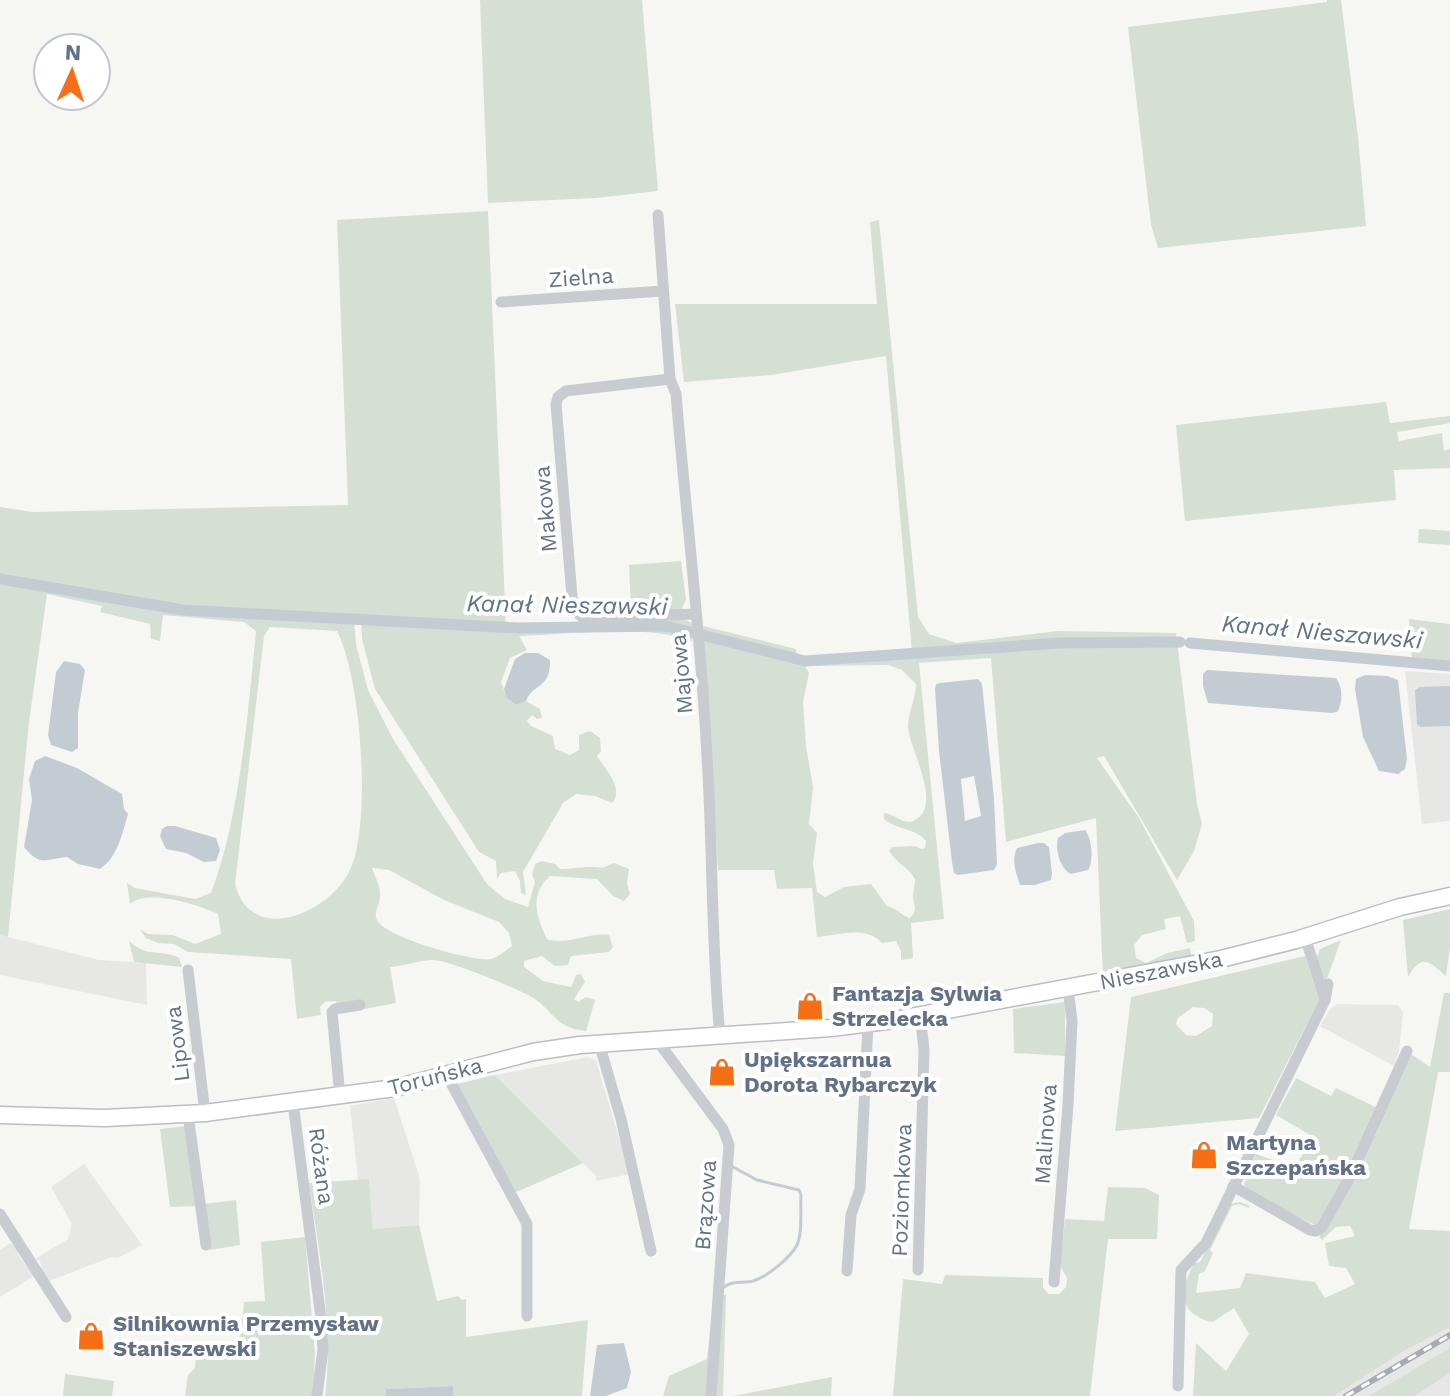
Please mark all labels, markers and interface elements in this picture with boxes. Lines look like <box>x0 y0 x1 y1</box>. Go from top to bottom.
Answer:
north arrow <box>32 32 112 112</box>
text: N <box>64 40 82 65</box>
street label: Zielna <box>548 263 614 292</box>
street label: Makowa <box>529 465 562 553</box>
water label: Kanał Nieszawski <box>466 589 669 621</box>
water label: Kanał Nieszawski <box>1221 609 1424 655</box>
street label: Majowa <box>666 633 697 715</box>
street label: Nieszawska <box>1098 946 1225 995</box>
place label: Fantazja Sylwia Strzelecka <box>832 981 1002 1031</box>
shop icon: Fantazja Sylwia Strzelecka <box>795 991 825 1021</box>
street label: Lipowa <box>160 1005 195 1083</box>
place label: Upiększarnua Dorota Rybarczyk <box>744 1047 937 1097</box>
street label: Toruńska <box>385 1053 485 1100</box>
shop icon: Upiększarnua Dorota Rybarczyk <box>707 1057 737 1087</box>
street label: Malinowa <box>1030 1083 1061 1185</box>
street label: Poziomkowa <box>887 1123 916 1257</box>
street label: Różana <box>304 1126 339 1206</box>
place label: Martyna Szczepańska <box>1226 1130 1366 1180</box>
shop icon: Martyna Szczepańska <box>1189 1140 1219 1170</box>
street label: Brązowa <box>690 1159 721 1251</box>
place label: Silnikownia Przemysław Staniszewski <box>113 1311 379 1361</box>
shop icon: Silnikownia Przemysław Staniszewski <box>76 1321 106 1351</box>

